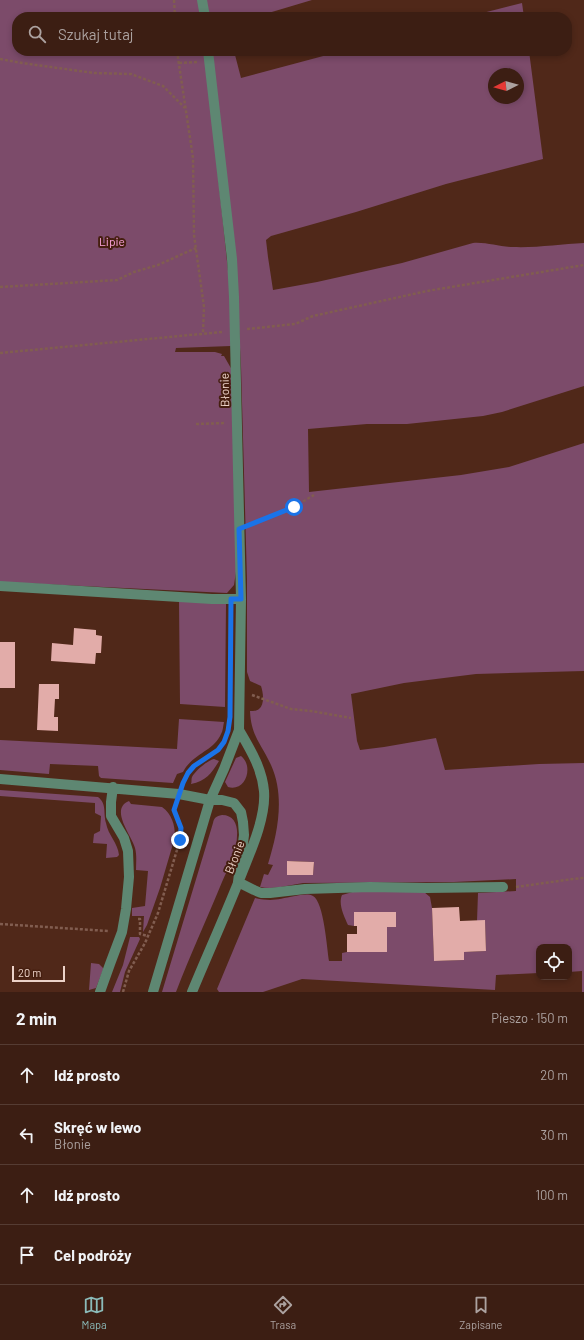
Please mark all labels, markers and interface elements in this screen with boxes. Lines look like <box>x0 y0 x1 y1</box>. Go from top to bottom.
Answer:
search box <box>12 12 572 56</box>
icon: search <box>26 23 48 45</box>
text: Szukaj tutaj <box>58 25 134 43</box>
north arrow <box>488 68 524 104</box>
park label: Lipie <box>99 234 125 248</box>
street label: Błonie <box>217 373 231 407</box>
route start <box>285 498 303 516</box>
route end <box>171 831 189 849</box>
street label: Błonie <box>221 839 247 875</box>
map controls <box>536 944 572 980</box>
button: locate <box>536 944 572 980</box>
scale bar <box>12 964 65 983</box>
text: 20 m <box>18 966 41 979</box>
text: 2 min <box>16 1008 57 1028</box>
text: Pieszo · 150 m <box>491 1010 568 1026</box>
icon: ahead <box>16 1064 38 1086</box>
text: Idź prosto <box>54 1066 120 1084</box>
text: 20 m <box>540 1067 568 1083</box>
text: Skręć w lewo <box>54 1118 141 1136</box>
icon: left <box>16 1124 38 1146</box>
text: 30 m <box>541 1127 568 1143</box>
text: Błonie <box>54 1136 91 1152</box>
icon: ahead <box>16 1184 38 1206</box>
text: Idź prosto <box>54 1186 120 1204</box>
text: 100 m <box>535 1187 568 1203</box>
icon: arrive <box>16 1244 38 1266</box>
text: Cel podróży <box>54 1246 132 1264</box>
tab: Mapa <box>82 1294 107 1331</box>
tab: Trasa <box>270 1294 296 1331</box>
tab: Zapisane <box>459 1294 502 1331</box>

